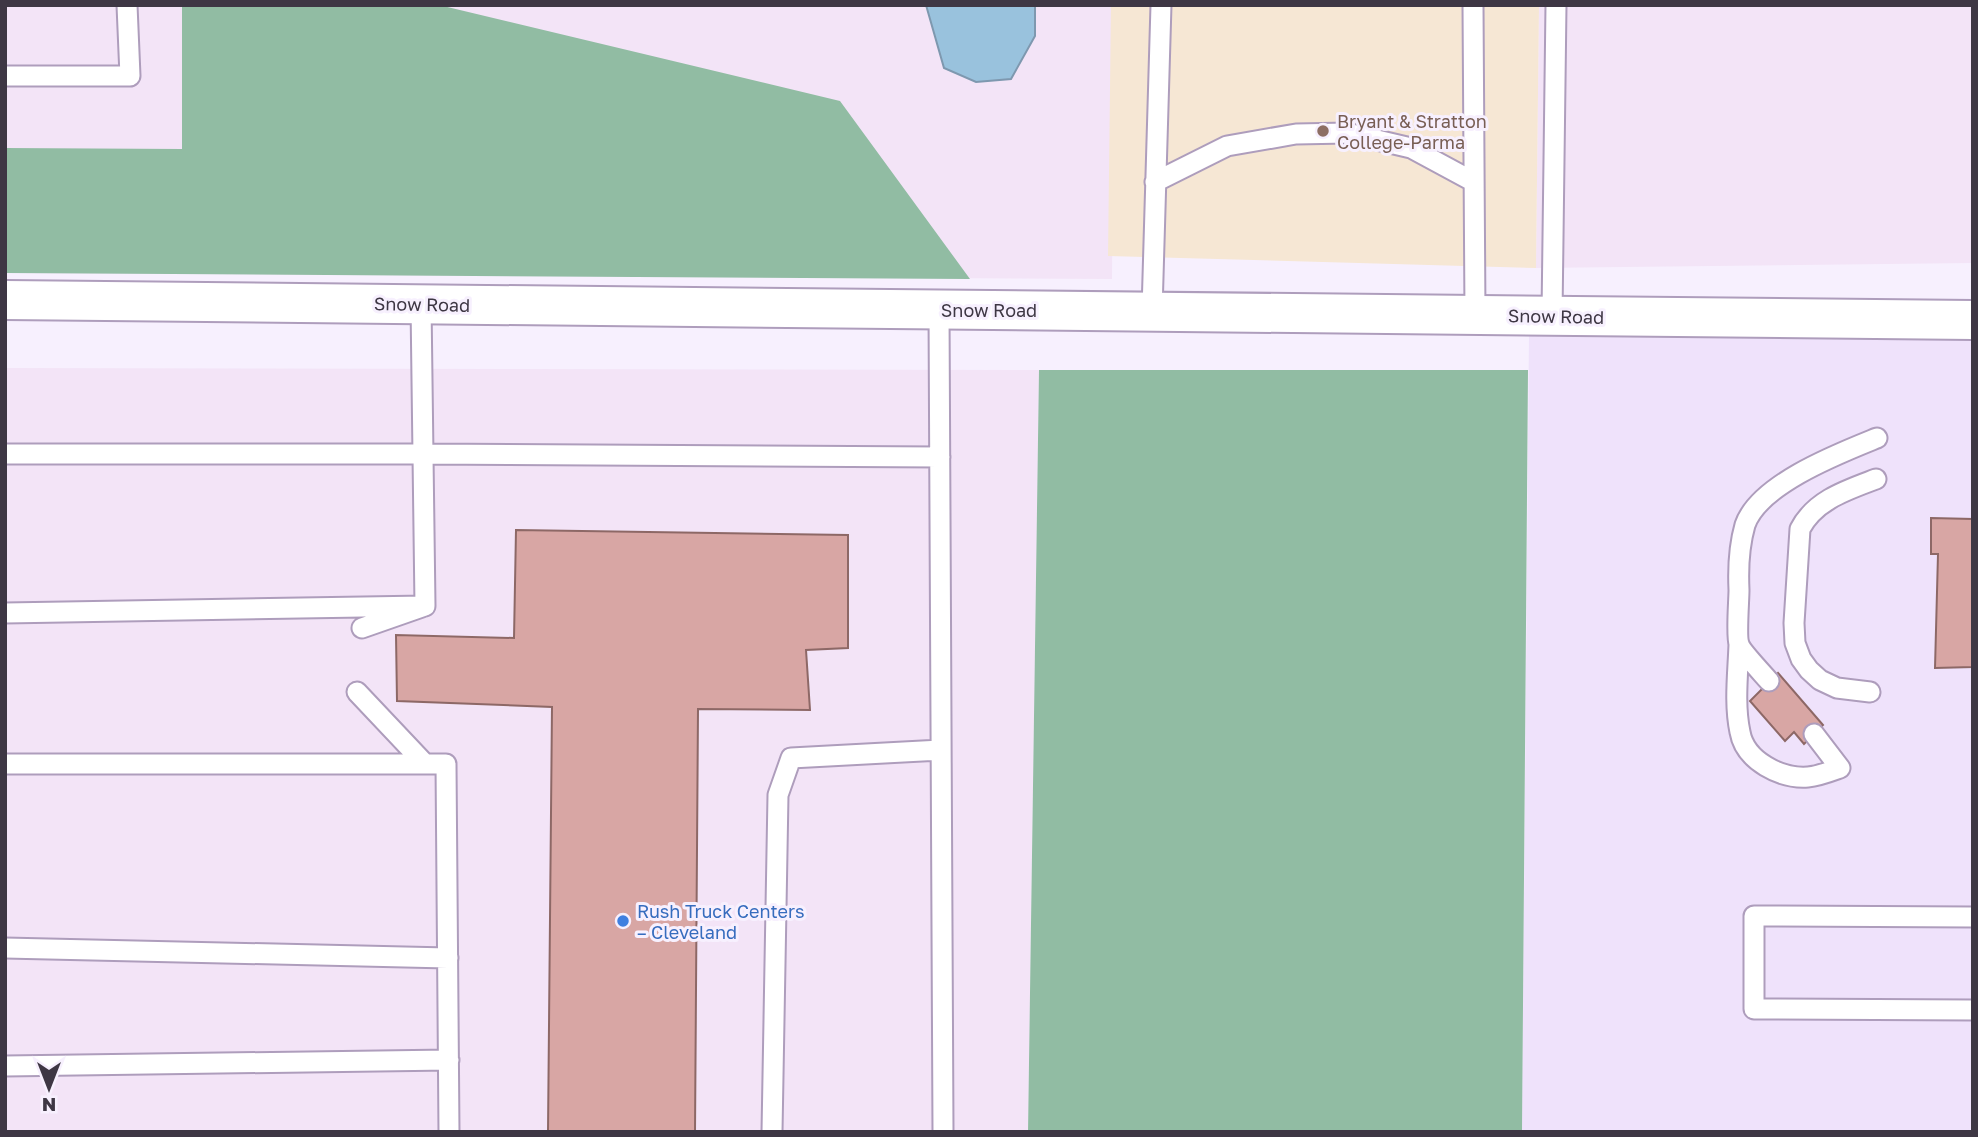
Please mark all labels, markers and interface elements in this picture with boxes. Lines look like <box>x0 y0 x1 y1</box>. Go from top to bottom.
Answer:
place label: Bryant & Stratton College-Parma <box>1337 110 1487 153</box>
marker: Bryant & Stratton College-Parma <box>1315 123 1331 139</box>
street label: Snow Road <box>374 292 470 316</box>
street label: Snow Road <box>941 299 1037 321</box>
street label: Snow Road <box>1508 304 1604 328</box>
place label: Rush Truck Centers – Cleveland <box>637 900 805 943</box>
marker: Rush Truck Centers – Cleveland <box>615 913 631 929</box>
north arrow <box>14 1053 84 1123</box>
text: N <box>42 1094 56 1117</box>

